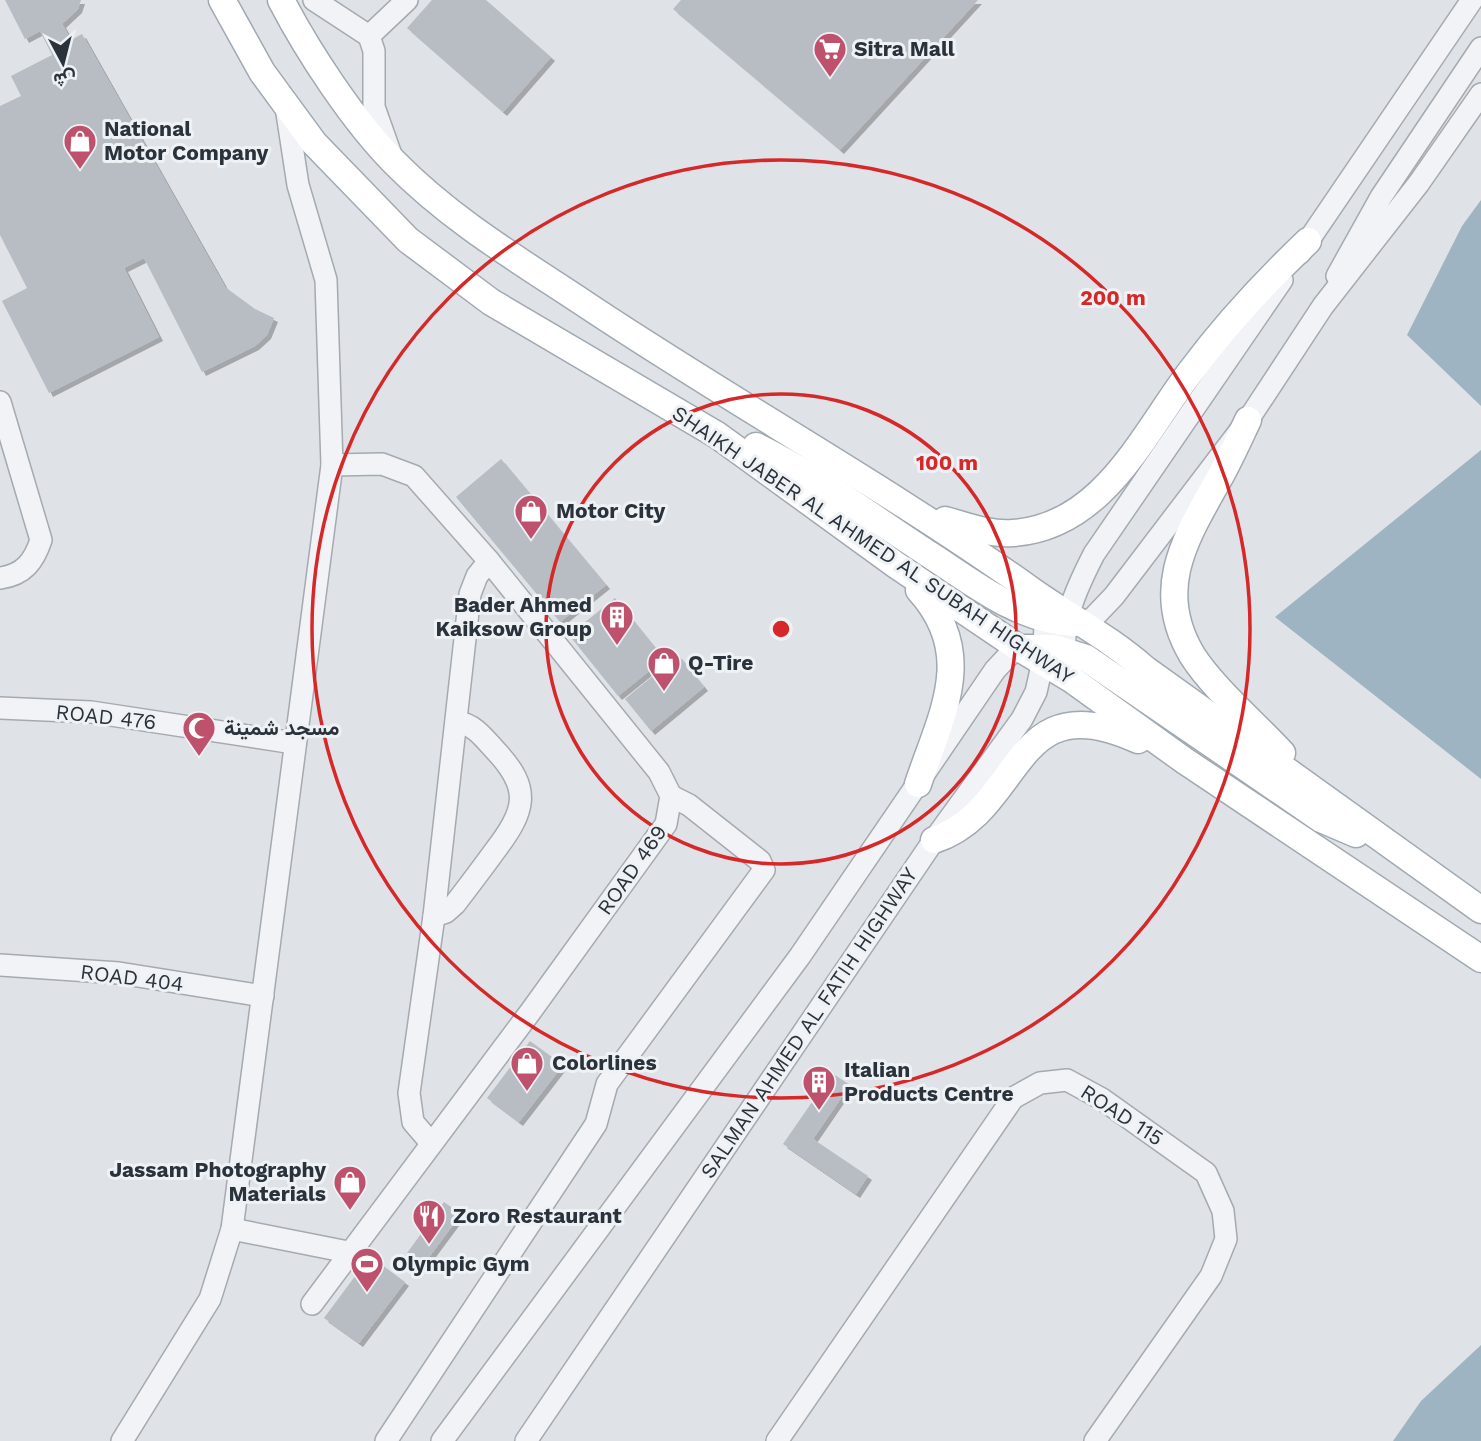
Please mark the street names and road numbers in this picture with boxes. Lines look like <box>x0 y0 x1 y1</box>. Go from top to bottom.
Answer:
street label: SHAIKH JABER AL AHMED AL SUBAH HIGHWAY <box>668 400 1079 689</box>
street label: ROAD 476 <box>54 699 158 734</box>
street label: ROAD 469 <box>592 820 672 919</box>
street label: SALMAN AHMED AL FATIH HIGHWAY <box>695 863 922 1183</box>
street label: ROAD 404 <box>79 959 185 996</box>
street label: ROAD 115 <box>1076 1079 1168 1151</box>

